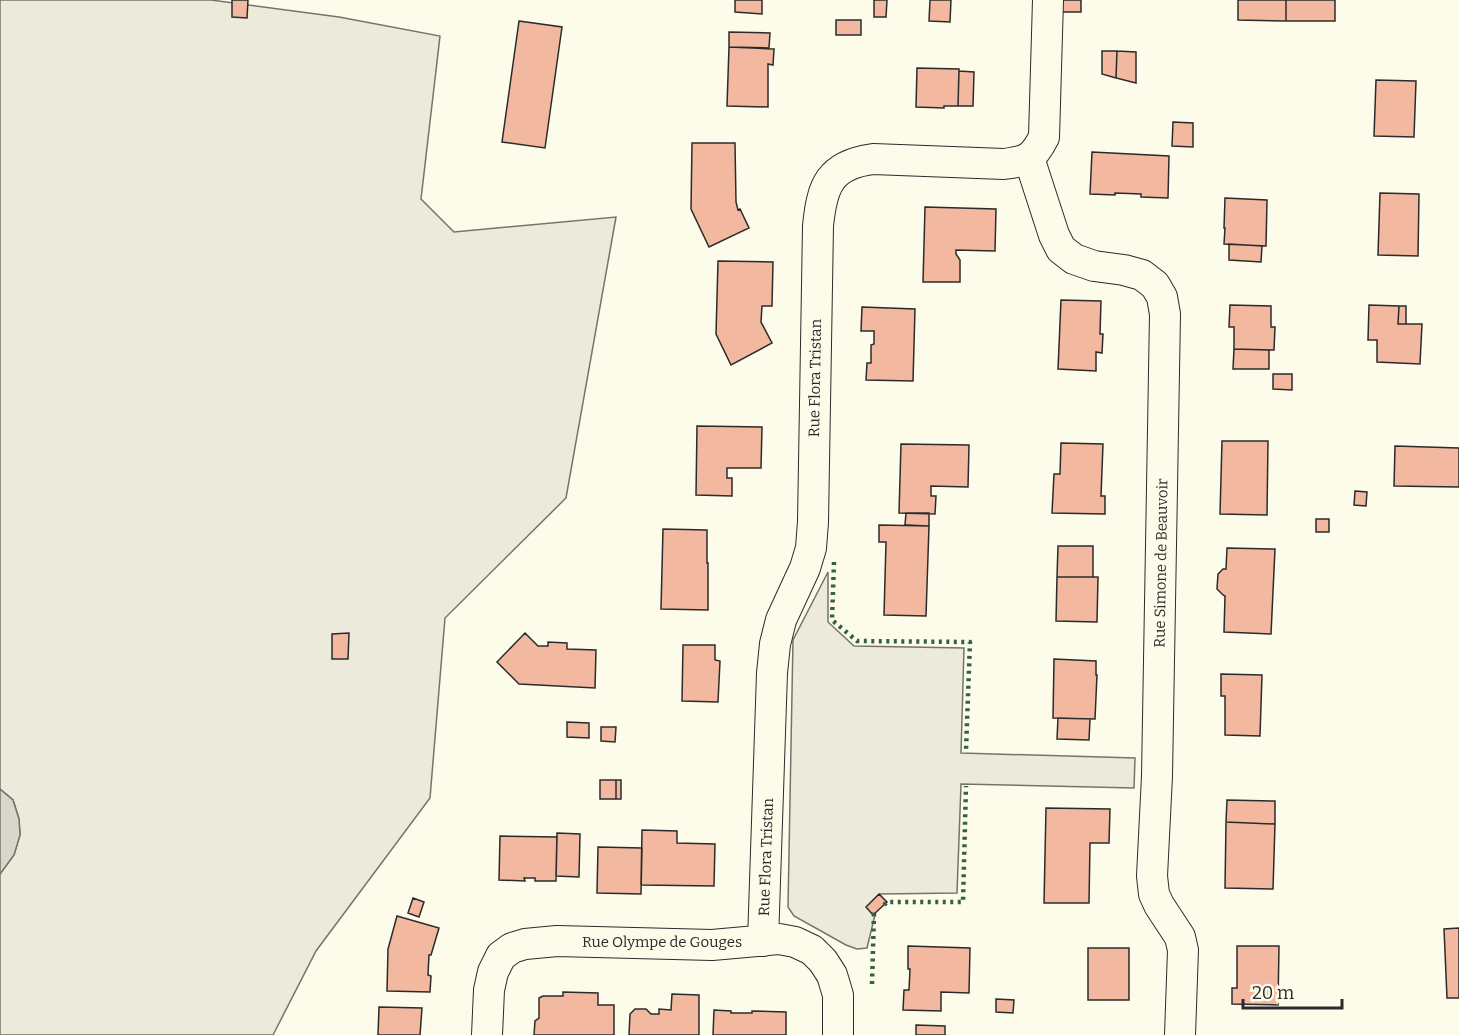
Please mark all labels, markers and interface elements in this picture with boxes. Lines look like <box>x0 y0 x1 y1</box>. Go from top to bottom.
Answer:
street label: Rue Flora Tristan <box>805 318 825 437</box>
street label: Rue Simone de Beauvoir <box>1151 478 1171 648</box>
street label: Rue Flora Tristan <box>755 797 777 916</box>
street label: Rue Olympe de Gouges <box>582 933 742 951</box>
scale bar <box>1243 972 1342 1010</box>
text: 20 m <box>1252 982 1294 1004</box>

